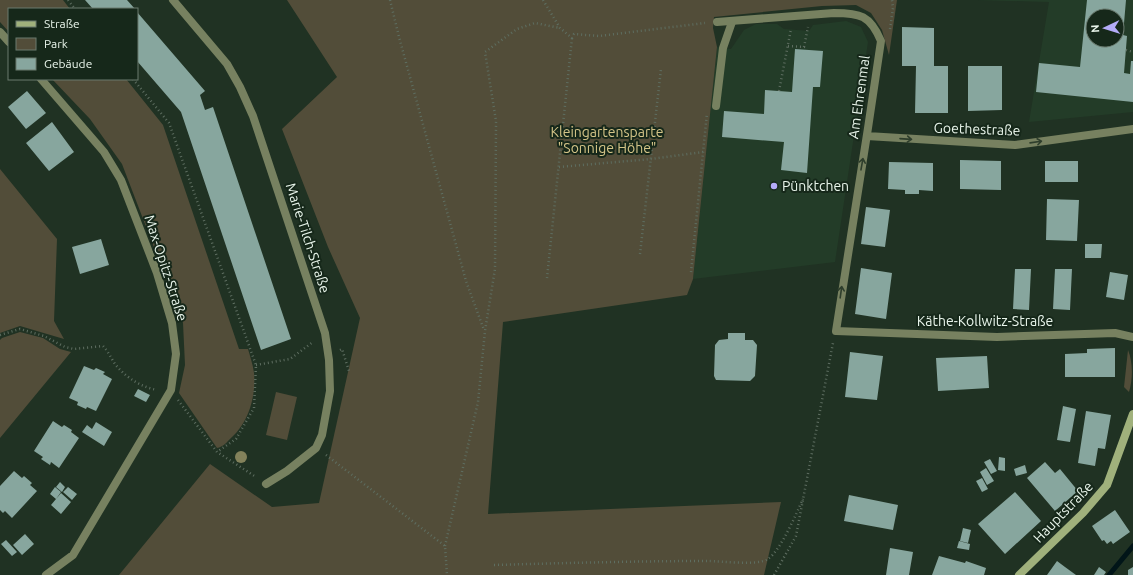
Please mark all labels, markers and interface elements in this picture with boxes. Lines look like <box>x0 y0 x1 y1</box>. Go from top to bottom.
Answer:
legend <box>8 8 138 80</box>
north arrow <box>1085 8 1125 48</box>
text: Straße <box>44 17 80 30</box>
text: N <box>1089 24 1101 33</box>
text: Park <box>44 37 68 50</box>
street label: Am Ehrenmal <box>845 54 873 140</box>
text: Gebäude <box>44 57 92 70</box>
street label: Goethestraße <box>933 119 1021 139</box>
park label: Kleingartensparte "Sonnige Höhe" <box>550 124 664 156</box>
one-way arrow <box>899 135 912 142</box>
one-way arrow <box>1029 138 1042 146</box>
one-way arrow <box>858 158 866 171</box>
place label: Pünktchen <box>782 178 849 194</box>
street label: Marie-Tilch-Straße <box>283 181 333 295</box>
marker: Pünktchen <box>769 181 779 191</box>
street label: Max-Opitz-Straße <box>141 213 191 323</box>
one-way arrow <box>837 286 845 299</box>
street label: Käthe-Kollwitz-Straße <box>917 313 1053 329</box>
street label: Hauptstraße <box>1030 478 1096 546</box>

